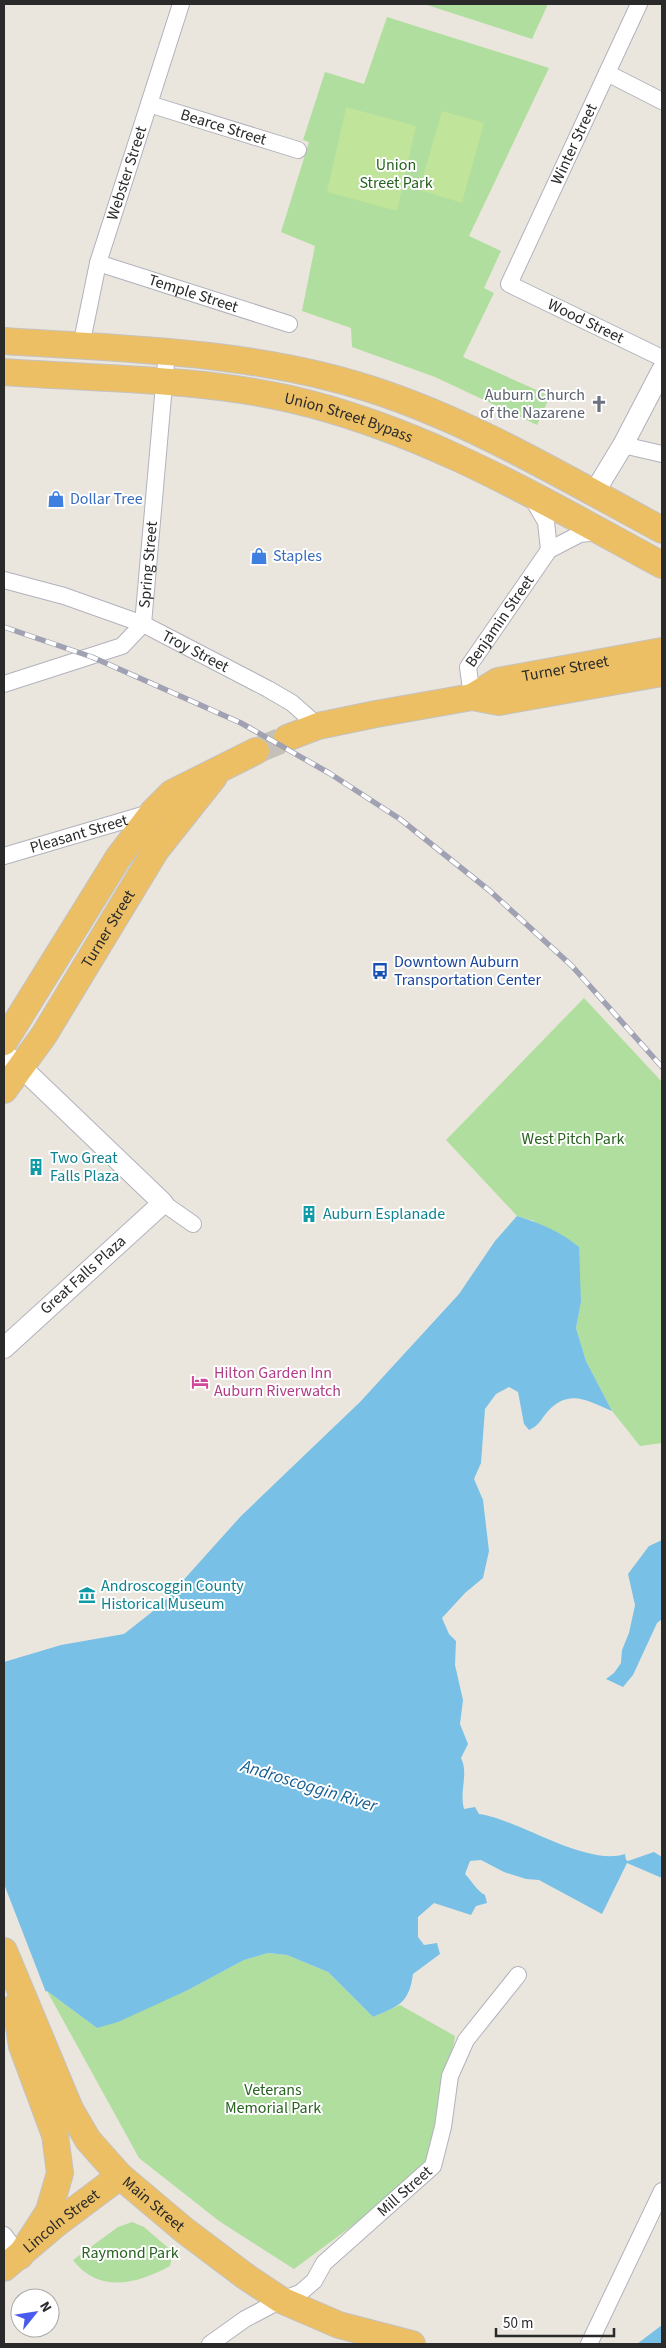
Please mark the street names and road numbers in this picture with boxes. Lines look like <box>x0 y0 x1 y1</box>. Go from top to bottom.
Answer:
street label: Winter Street <box>546 99 603 188</box>
street label: Bearce Street <box>178 103 270 151</box>
street label: Webster Street <box>101 123 152 223</box>
street label: Temple Street <box>146 269 241 318</box>
street label: Wood Street <box>544 293 628 349</box>
street label: Union Street Bypass <box>282 387 416 449</box>
street label: Spring Street <box>133 520 163 609</box>
street label: Benjamin Street <box>460 570 540 672</box>
street label: Troy Street <box>158 625 233 678</box>
street label: Turner Street <box>520 650 611 687</box>
street label: Pleasant Street <box>27 809 131 859</box>
street label: Turner Street <box>76 885 141 972</box>
street label: Great Falls Plaza <box>35 1230 131 1320</box>
street label: Mill Street <box>372 2160 437 2222</box>
street label: Main Street <box>117 2171 190 2237</box>
street label: Lincoln Street <box>18 2184 105 2258</box>

